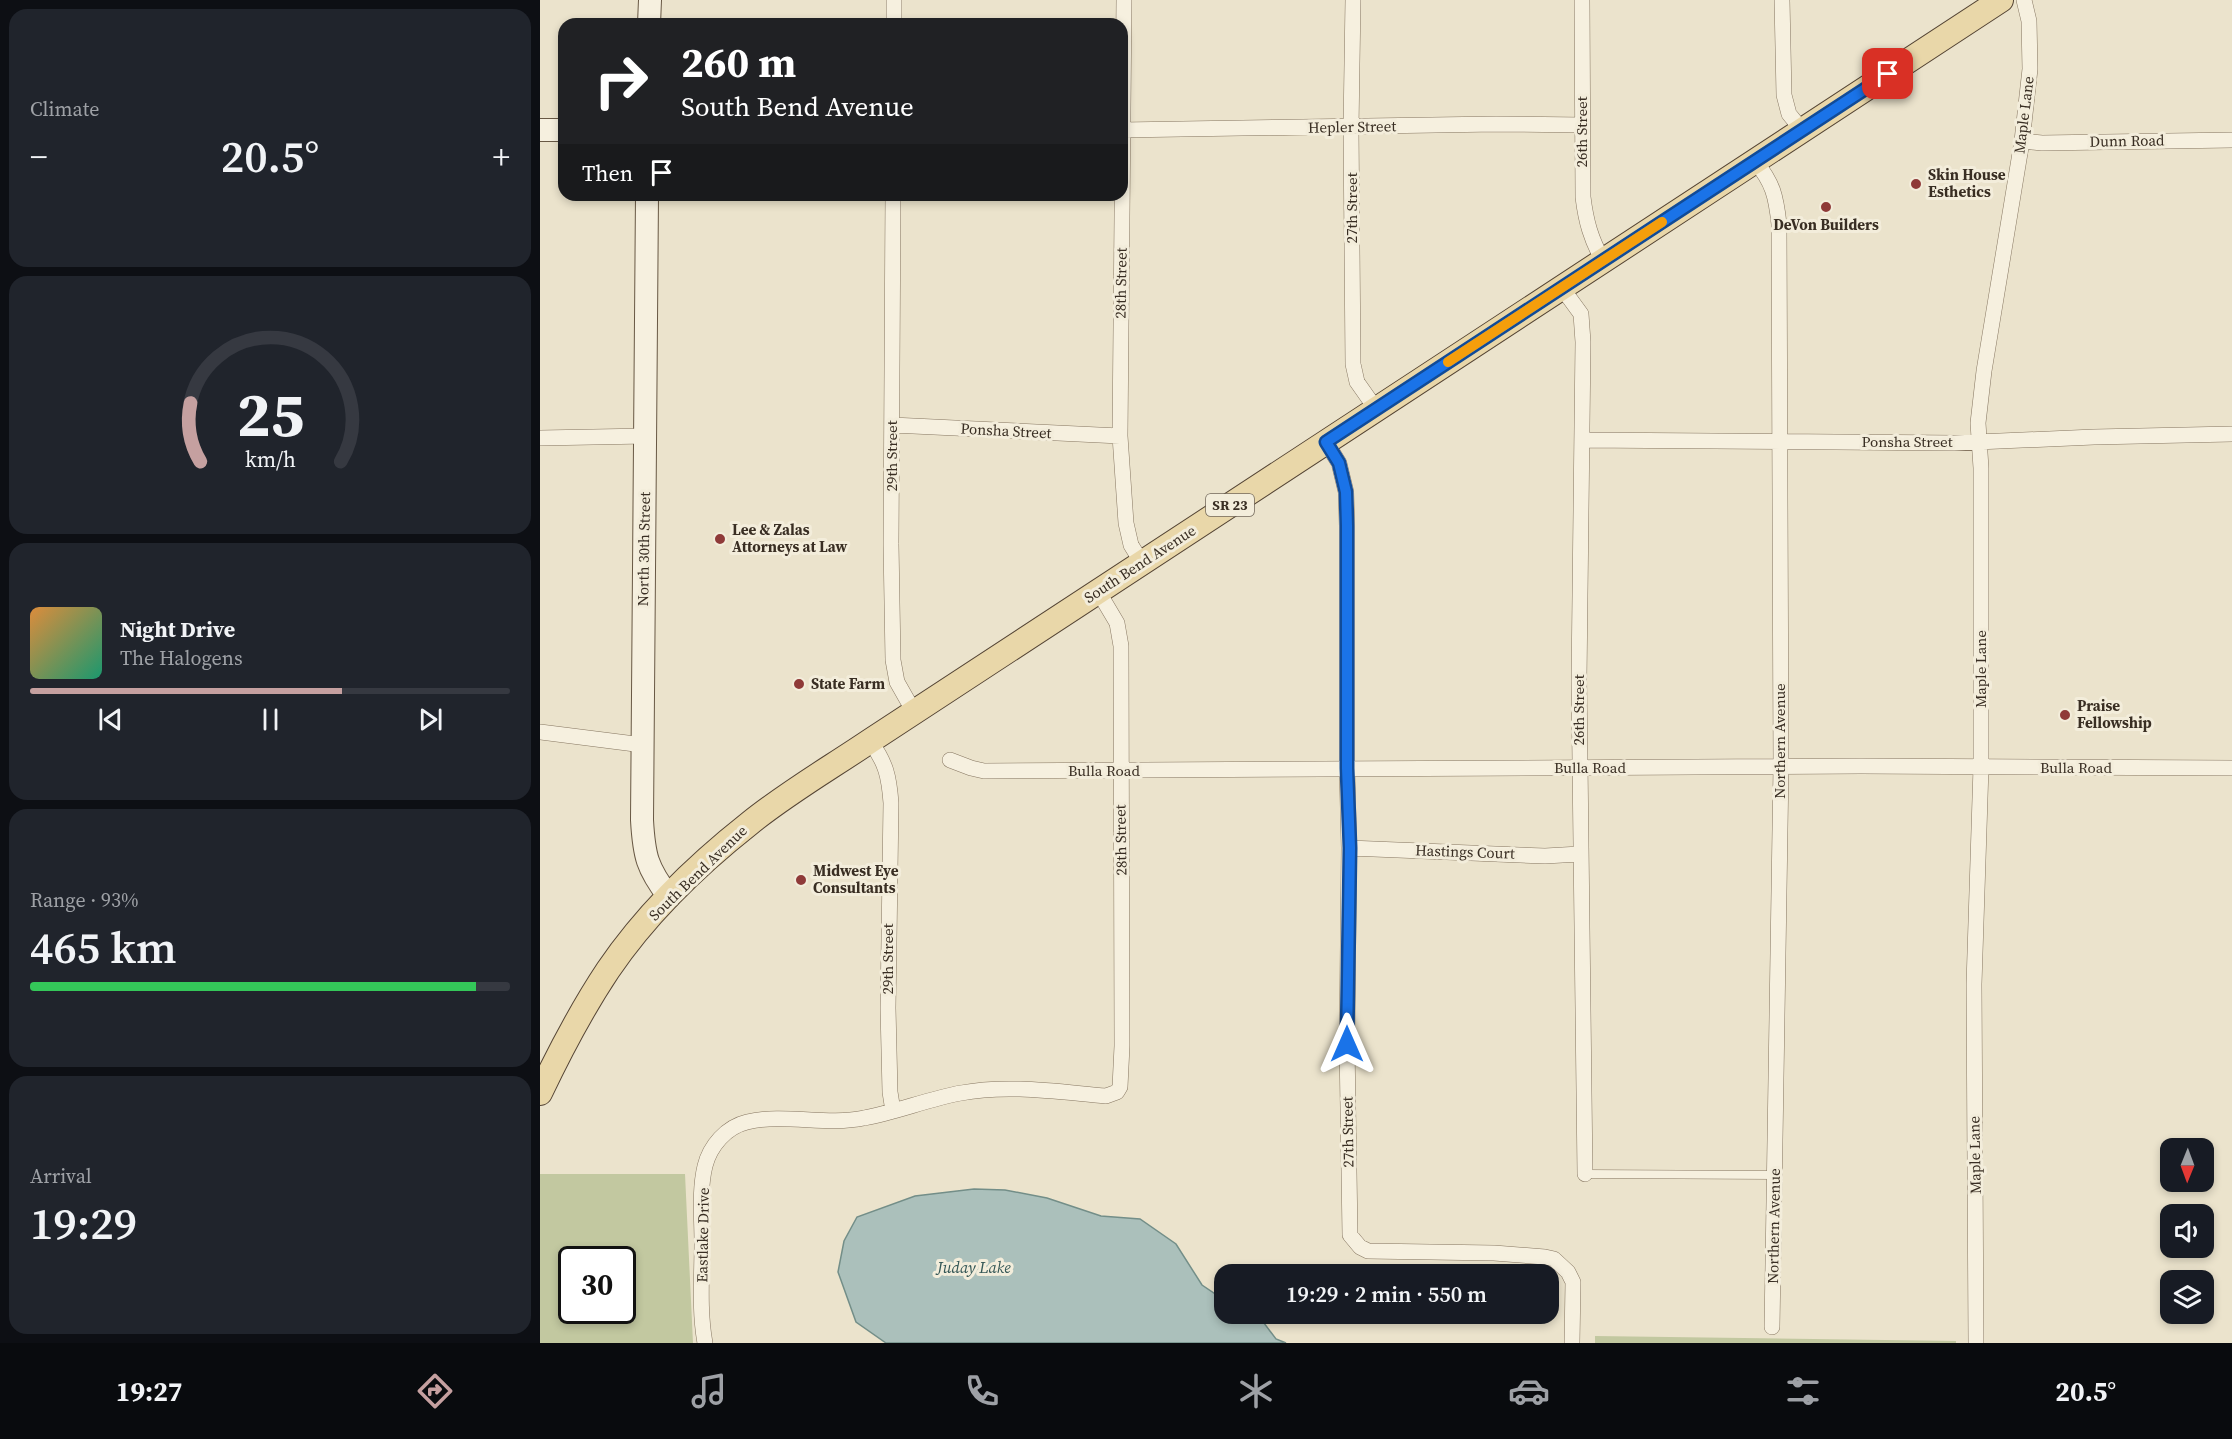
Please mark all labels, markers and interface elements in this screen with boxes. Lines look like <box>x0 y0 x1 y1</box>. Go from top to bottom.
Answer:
text: 260 m <box>681 33 796 91</box>
icon: right <box>582 42 660 120</box>
pin <box>1862 48 1913 99</box>
icon: arrive <box>1871 57 1904 90</box>
street label: Maple Lane <box>2008 75 2039 155</box>
text: South Bend Avenue <box>681 88 914 125</box>
text: Climate <box>30 95 99 123</box>
street label: 26th Street <box>1571 96 1592 168</box>
street label: Hepler Street <box>1308 115 1396 138</box>
text: 20.5° <box>221 125 319 187</box>
street label: Dunn Road <box>2089 129 2165 152</box>
text: − <box>30 134 48 179</box>
text: + <box>493 134 510 179</box>
icon: arrive <box>645 156 678 189</box>
text: Then <box>582 158 633 188</box>
place label: Skin House Esthetics <box>1928 164 2006 202</box>
street label: 27th Street <box>1341 172 1362 244</box>
marker: Skin House Esthetics <box>1909 177 1923 191</box>
marker: DeVon Builders <box>1819 200 1833 214</box>
place label: DeVon Builders <box>1773 214 1879 235</box>
street label: 28th Street <box>1109 247 1132 319</box>
text: 25 <box>236 371 304 457</box>
street label: Ponsha Street <box>960 418 1052 443</box>
street label: 29th Street <box>881 420 902 492</box>
street label: Ponsha Street <box>1861 431 1953 452</box>
text: km/h <box>244 445 296 474</box>
street label: North 30th Street <box>632 492 655 606</box>
road number: SR 23 <box>1206 494 1254 516</box>
place label: Lee & Zalas Attorneys at Law <box>732 519 847 557</box>
street label: South Bend Avenue <box>1080 519 1200 608</box>
marker: Lee & Zalas Attorneys at Law <box>713 532 727 546</box>
text: Night Drive <box>120 614 235 644</box>
street label: Maple Lane <box>1970 630 1991 708</box>
text: The Halogens <box>120 644 243 672</box>
place label: State Farm <box>811 673 885 694</box>
street label: 26th Street <box>1568 674 1589 746</box>
marker: State Farm <box>792 677 806 691</box>
street label: Northern Avenue <box>1769 683 1790 799</box>
place label: Praise Fellowship <box>2077 695 2152 733</box>
icon: previous <box>94 703 127 736</box>
icon: pause <box>254 703 287 736</box>
icon: next <box>414 703 447 736</box>
marker: Praise Fellowship <box>2058 708 2072 722</box>
street label: Bulla Road <box>1554 757 1626 778</box>
street label: Bulla Road <box>2040 757 2112 778</box>
street label: Bulla Road <box>1068 760 1140 781</box>
street label: 28th Street <box>1109 804 1132 876</box>
street label: South Bend Avenue <box>644 820 752 925</box>
street label: Hastings Court <box>1415 839 1515 864</box>
place label: Midwest Eye Consultants <box>813 860 899 898</box>
marker: Midwest Eye Consultants <box>794 873 808 887</box>
text: Range · 93% <box>30 886 139 914</box>
text: 465 km <box>30 916 177 978</box>
street label: 29th Street <box>877 923 898 995</box>
position arrow <box>1315 1012 1379 1076</box>
street label: 27th Street <box>1336 1096 1359 1168</box>
street label: Maple Lane <box>1963 1115 1986 1194</box>
north arrow <box>2160 1138 2214 1192</box>
map controls <box>2160 1138 2214 1324</box>
text: Arrival <box>30 1162 92 1190</box>
street label: Northern Avenue <box>1762 1168 1785 1284</box>
street label: Eastlake Drive <box>691 1187 714 1283</box>
text: 19:29 <box>30 1192 137 1254</box>
button: sound <box>2160 1204 2214 1258</box>
speed limit sign: 30 <box>558 1246 636 1324</box>
water label: Juday Lake <box>935 1256 1011 1278</box>
button: layers <box>2160 1270 2214 1324</box>
text: 19:29 · 2 min · 550 m <box>1286 1279 1487 1309</box>
icon: directions <box>414 1370 456 1412</box>
icon: music <box>688 1370 730 1412</box>
icon: phone <box>961 1370 1003 1412</box>
icon: climate <box>1235 1370 1277 1412</box>
icon: car <box>1508 1370 1550 1412</box>
icon: filters <box>1782 1370 1824 1412</box>
text: 19:27 <box>116 1373 182 1410</box>
text: 20.5° <box>2055 1373 2116 1410</box>

